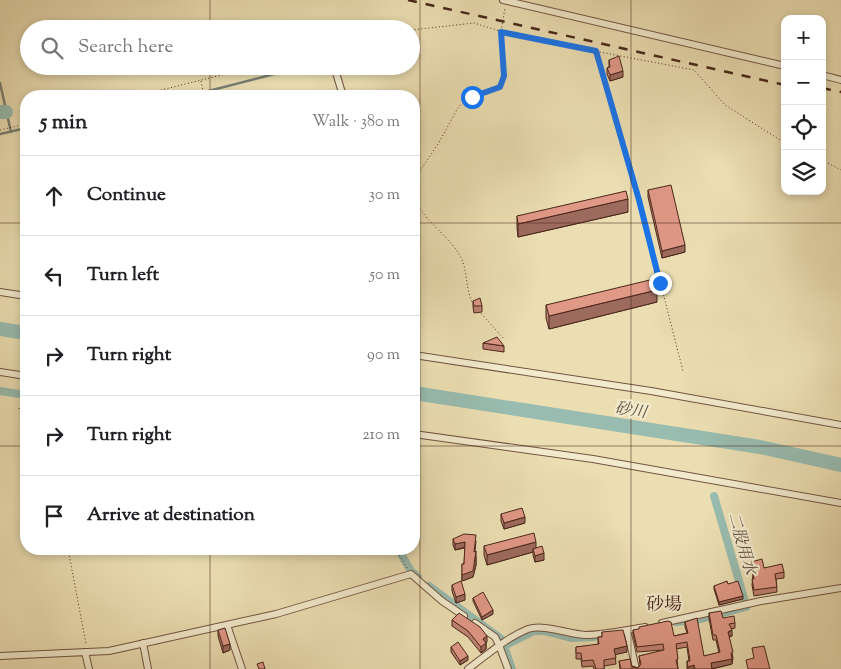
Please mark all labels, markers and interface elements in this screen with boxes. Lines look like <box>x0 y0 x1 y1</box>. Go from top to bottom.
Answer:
map controls <box>781 15 826 195</box>
button: + <box>781 15 826 60</box>
search box <box>20 20 420 75</box>
icon: search <box>38 34 66 62</box>
text: Search here <box>78 34 173 61</box>
button: − <box>781 60 826 105</box>
route start <box>461 86 484 109</box>
button: locate <box>781 105 826 150</box>
text: 5 min <box>40 108 87 138</box>
text: Walk · 380 m <box>312 111 400 134</box>
button: layers <box>781 150 826 195</box>
icon: ahead <box>40 182 68 210</box>
text: Continue <box>87 182 166 209</box>
text: 30 m <box>369 184 400 207</box>
icon: left <box>40 262 68 290</box>
text: Turn left <box>87 262 159 289</box>
text: 50 m <box>369 264 400 287</box>
route end <box>649 272 672 295</box>
icon: right <box>40 342 68 370</box>
text: Turn right <box>87 342 171 369</box>
text: 90 m <box>367 344 400 367</box>
water label: 砂川 <box>613 398 650 426</box>
icon: right <box>40 422 68 450</box>
text: Turn right <box>87 422 171 449</box>
text: 210 m <box>362 424 400 447</box>
icon: arrive <box>40 502 68 530</box>
text: Arrive at destination <box>87 502 255 529</box>
water label: 二股用水 <box>721 510 761 580</box>
district label: 砂場 <box>646 593 682 619</box>

